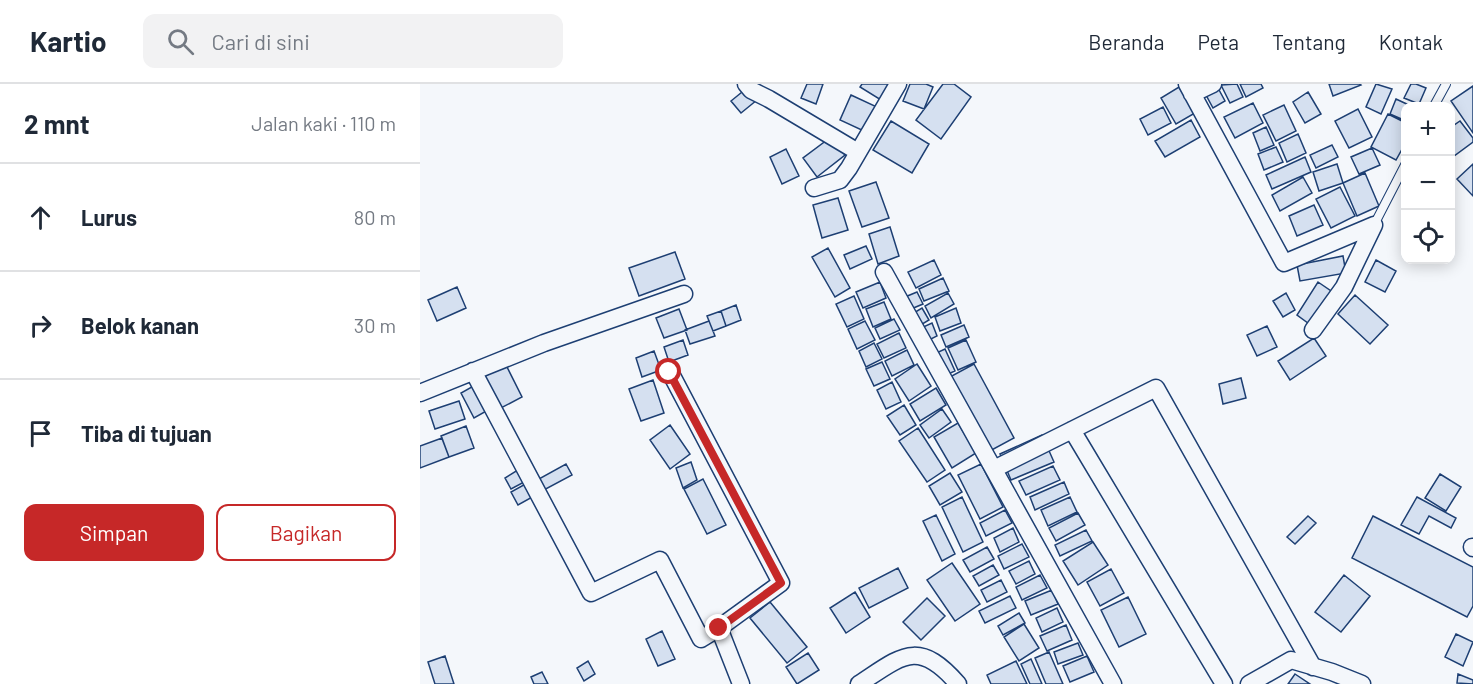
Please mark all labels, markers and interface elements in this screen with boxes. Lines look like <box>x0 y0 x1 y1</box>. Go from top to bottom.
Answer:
search box <box>143 14 563 68</box>
text: Kartio <box>30 24 107 58</box>
icon: search <box>164 25 197 58</box>
text: Cari di sini <box>212 28 310 54</box>
text: Beranda <box>1088 29 1164 54</box>
text: Peta <box>1197 29 1239 54</box>
text: Tentang <box>1272 29 1346 54</box>
text: Kontak <box>1379 29 1443 54</box>
map controls <box>1401 102 1455 264</box>
button: + <box>1401 102 1455 156</box>
text: 2 mnt <box>24 108 90 139</box>
text: Jalan kaki · 110 m <box>251 111 396 135</box>
button: − <box>1401 156 1455 210</box>
icon: ahead <box>24 201 57 234</box>
text: Lurus <box>81 204 137 230</box>
text: 80 m <box>354 205 396 229</box>
button: locate <box>1401 210 1455 264</box>
icon: right <box>24 309 57 342</box>
text: Belok kanan <box>81 312 199 338</box>
text: 30 m <box>354 313 396 337</box>
route start <box>655 358 681 384</box>
icon: arrive <box>24 417 57 450</box>
text: Tiba di tujuan <box>81 420 212 446</box>
button: Simpan <box>24 504 204 561</box>
button: Bagikan <box>216 504 396 561</box>
route end <box>705 614 731 640</box>

